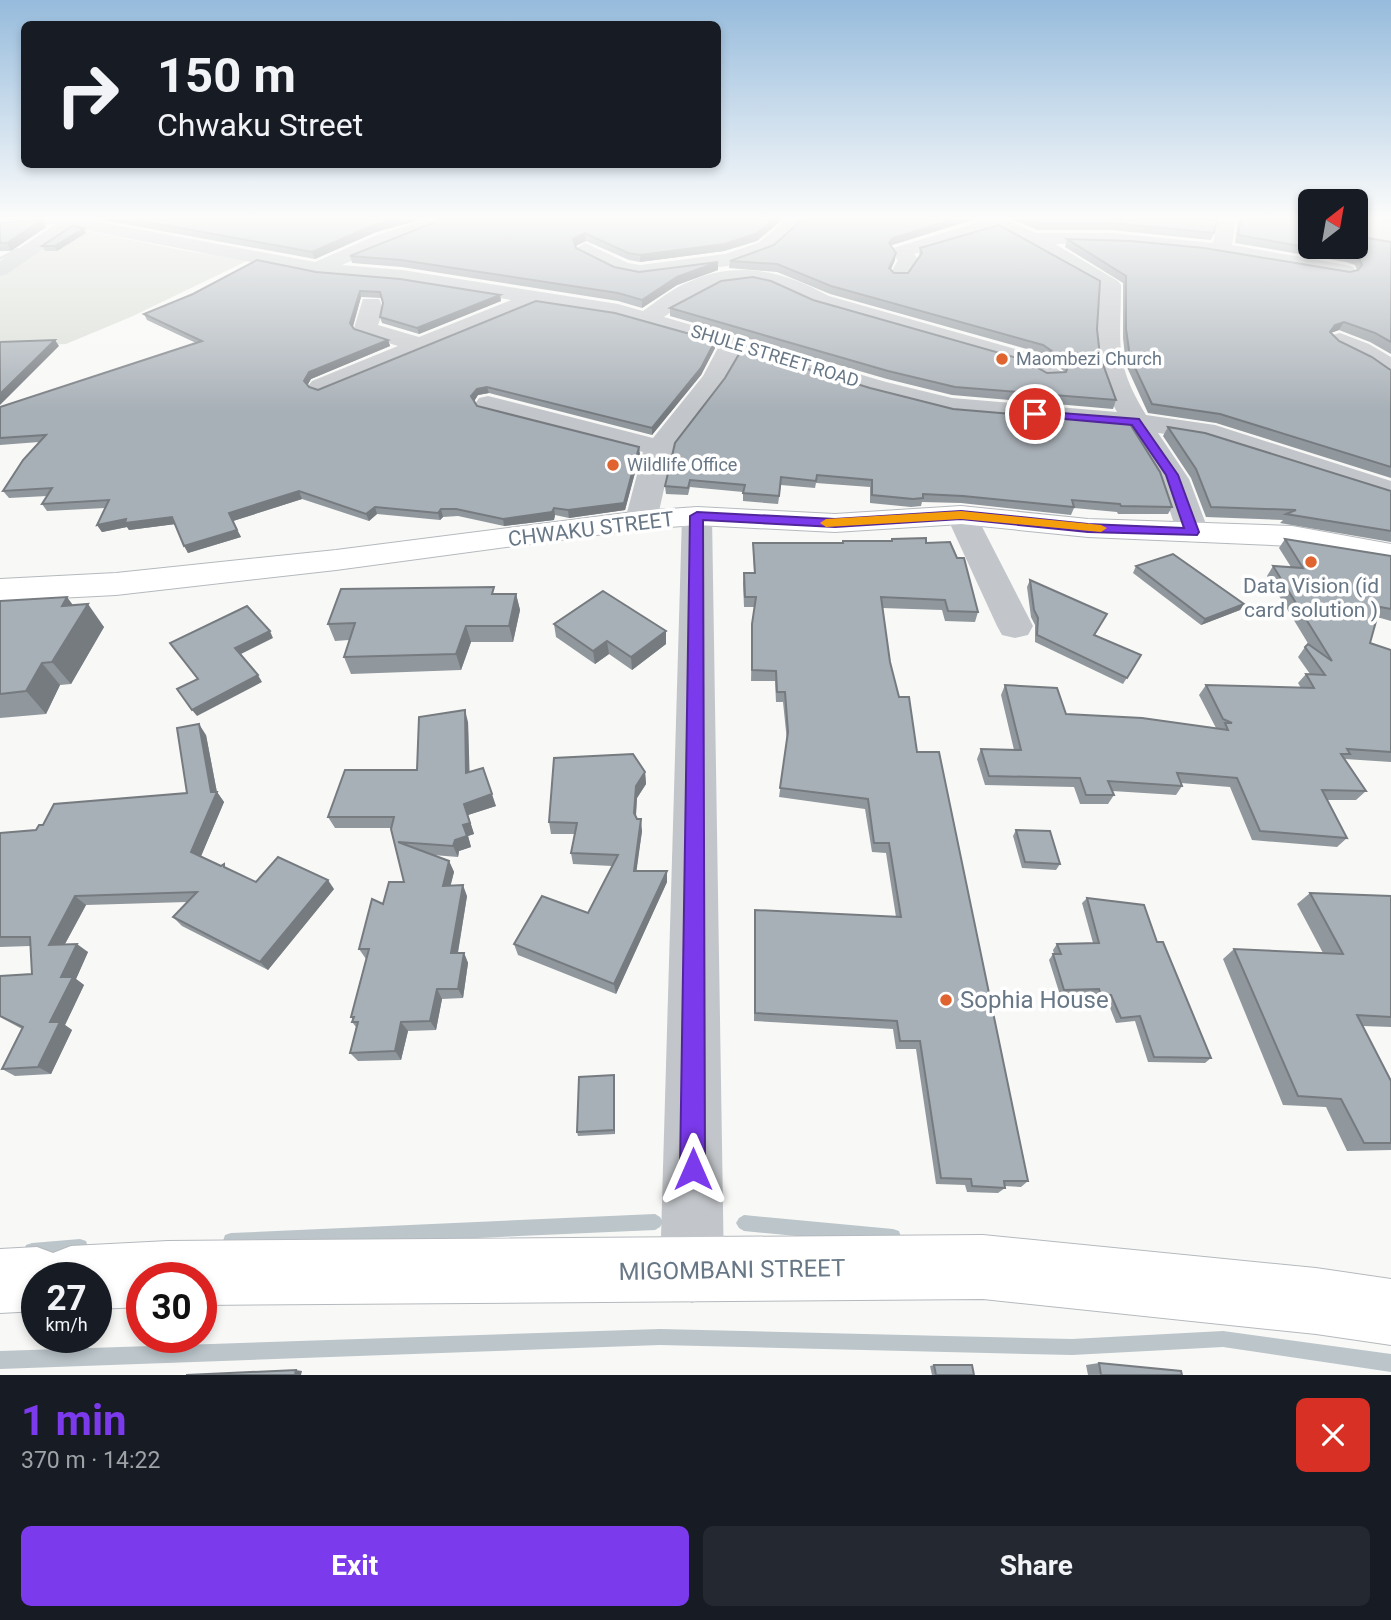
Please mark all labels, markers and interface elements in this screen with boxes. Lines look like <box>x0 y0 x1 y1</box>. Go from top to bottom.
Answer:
text: 150 m <box>157 47 296 104</box>
icon: right <box>42 49 133 140</box>
text: Chwaku Street <box>157 106 363 144</box>
north arrow <box>1298 189 1368 259</box>
map controls <box>1298 189 1368 259</box>
street label: SHULE STREET ROAD <box>689 320 862 391</box>
place label: Maombezi Church <box>1016 348 1162 369</box>
marker: Maombezi Church <box>994 351 1010 367</box>
pin <box>1005 384 1065 444</box>
icon: arrive <box>1016 395 1054 433</box>
place label: Wildlife Office <box>627 454 737 475</box>
marker: Wildlife Office <box>605 457 621 473</box>
street label: CHWAKU STREET <box>507 507 676 551</box>
marker: Data Vision (id card solution ) <box>1303 554 1319 570</box>
place label: Data Vision (id card solution ) <box>1243 574 1379 622</box>
place label: Sophia House <box>960 986 1109 1014</box>
marker: Sophia House <box>938 992 954 1008</box>
position arrow <box>656 1132 730 1206</box>
street label: MIGOMBANI STREET <box>618 1254 846 1286</box>
speed limit sign: 30 <box>126 1262 217 1353</box>
text: 27 <box>46 1278 87 1319</box>
text: km/h <box>45 1314 88 1335</box>
text: 1 min <box>21 1396 127 1445</box>
button: close <box>1296 1398 1370 1472</box>
text: 370 m · 14:22 <box>21 1447 160 1474</box>
button: Exit <box>21 1526 689 1606</box>
button: Share <box>703 1526 1370 1606</box>

